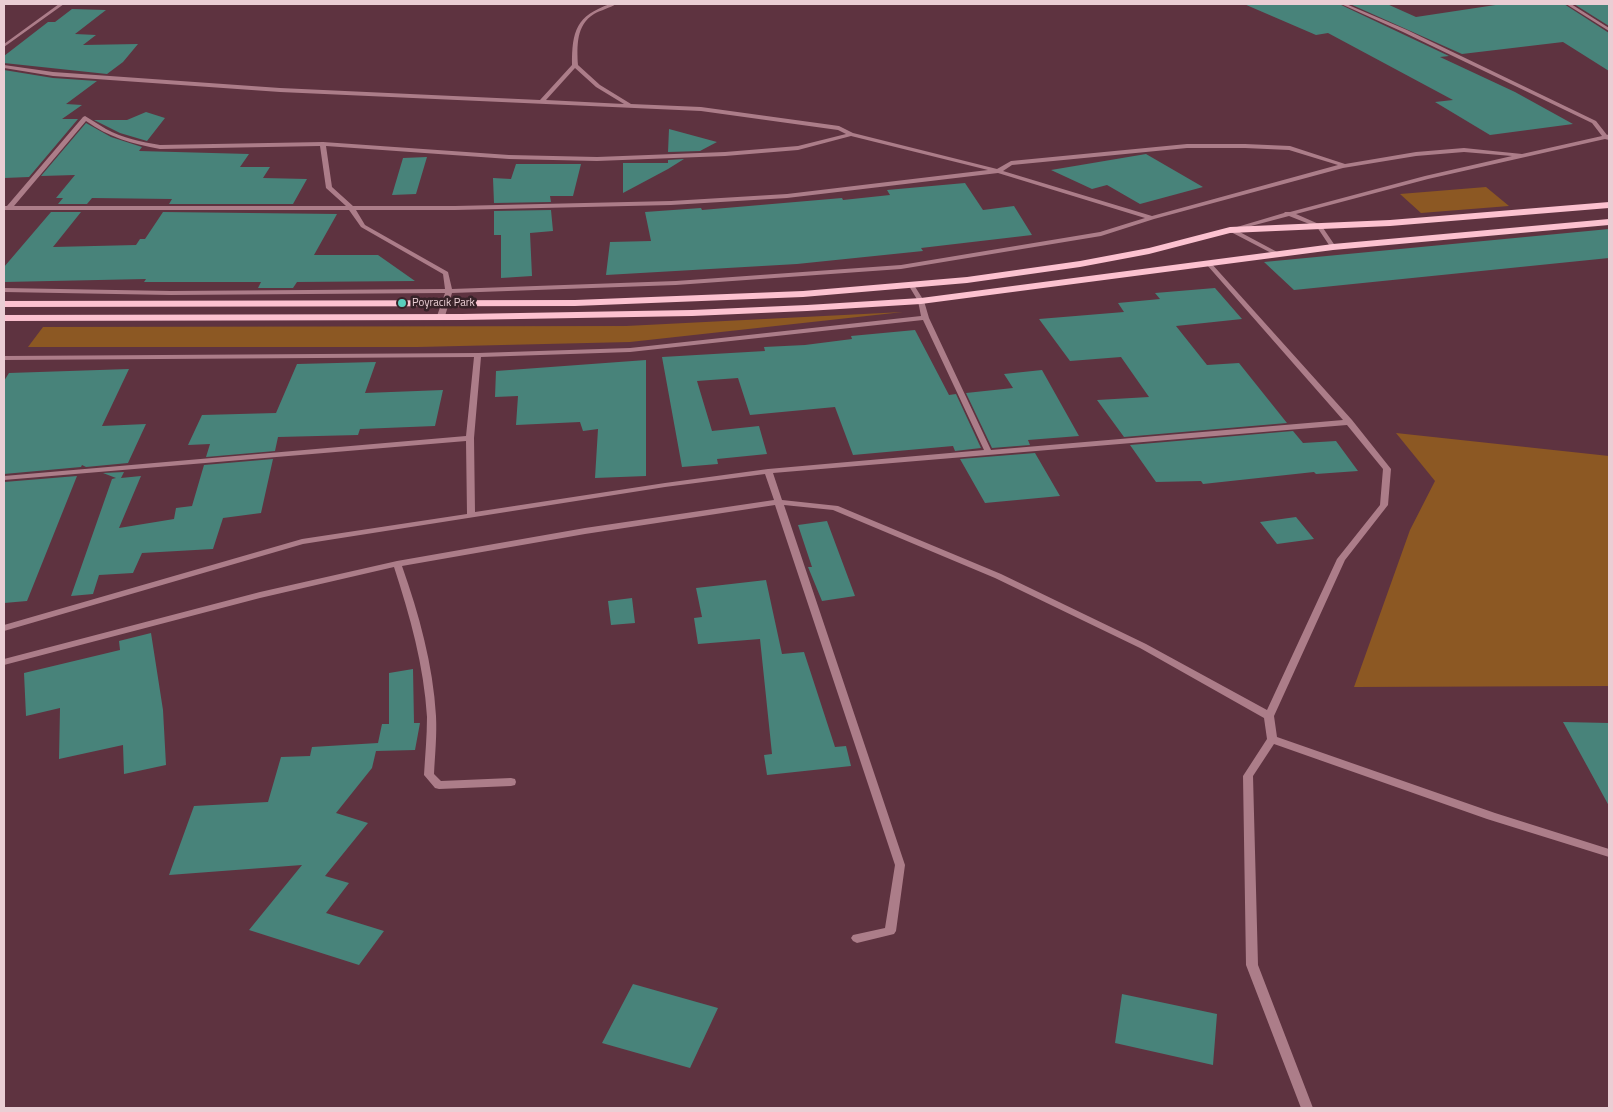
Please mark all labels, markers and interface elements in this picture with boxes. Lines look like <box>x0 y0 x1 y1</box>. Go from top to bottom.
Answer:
place label: Poyracık Park <box>412 296 475 310</box>
marker: Poyracık Park <box>396 297 408 309</box>

